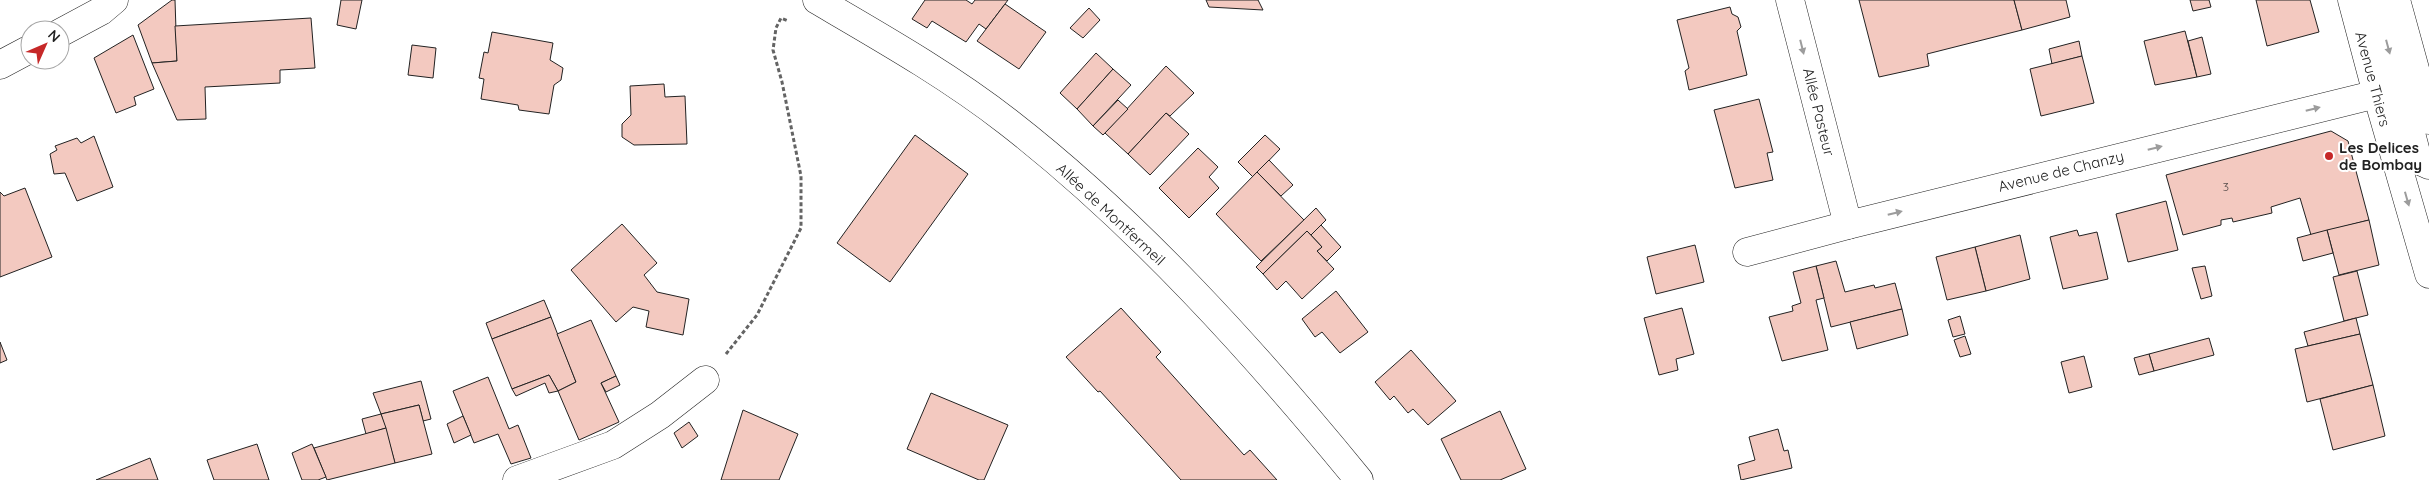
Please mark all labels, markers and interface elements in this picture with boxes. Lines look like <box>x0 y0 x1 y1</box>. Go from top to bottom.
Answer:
north arrow <box>20 20 70 70</box>
text: N <box>44 26 64 46</box>
street label: Avenue Thiers <box>2351 29 2395 129</box>
one-way arrow <box>1798 40 1806 55</box>
one-way arrow <box>2384 40 2392 55</box>
street label: Allée Pasteur <box>1799 66 1839 158</box>
one-way arrow <box>2305 105 2320 113</box>
place label: Les Delices de Bombay <box>2339 138 2422 174</box>
one-way arrow <box>2147 144 2162 152</box>
street label: Avenue de Chanzy <box>1996 146 2126 196</box>
marker: Les Delices de Bombay <box>2323 150 2335 162</box>
street label: Allée de Montfermeil <box>1053 159 1169 269</box>
house number: 3 <box>2223 179 2229 194</box>
one-way arrow <box>2404 191 2412 206</box>
one-way arrow <box>1888 209 1903 217</box>

